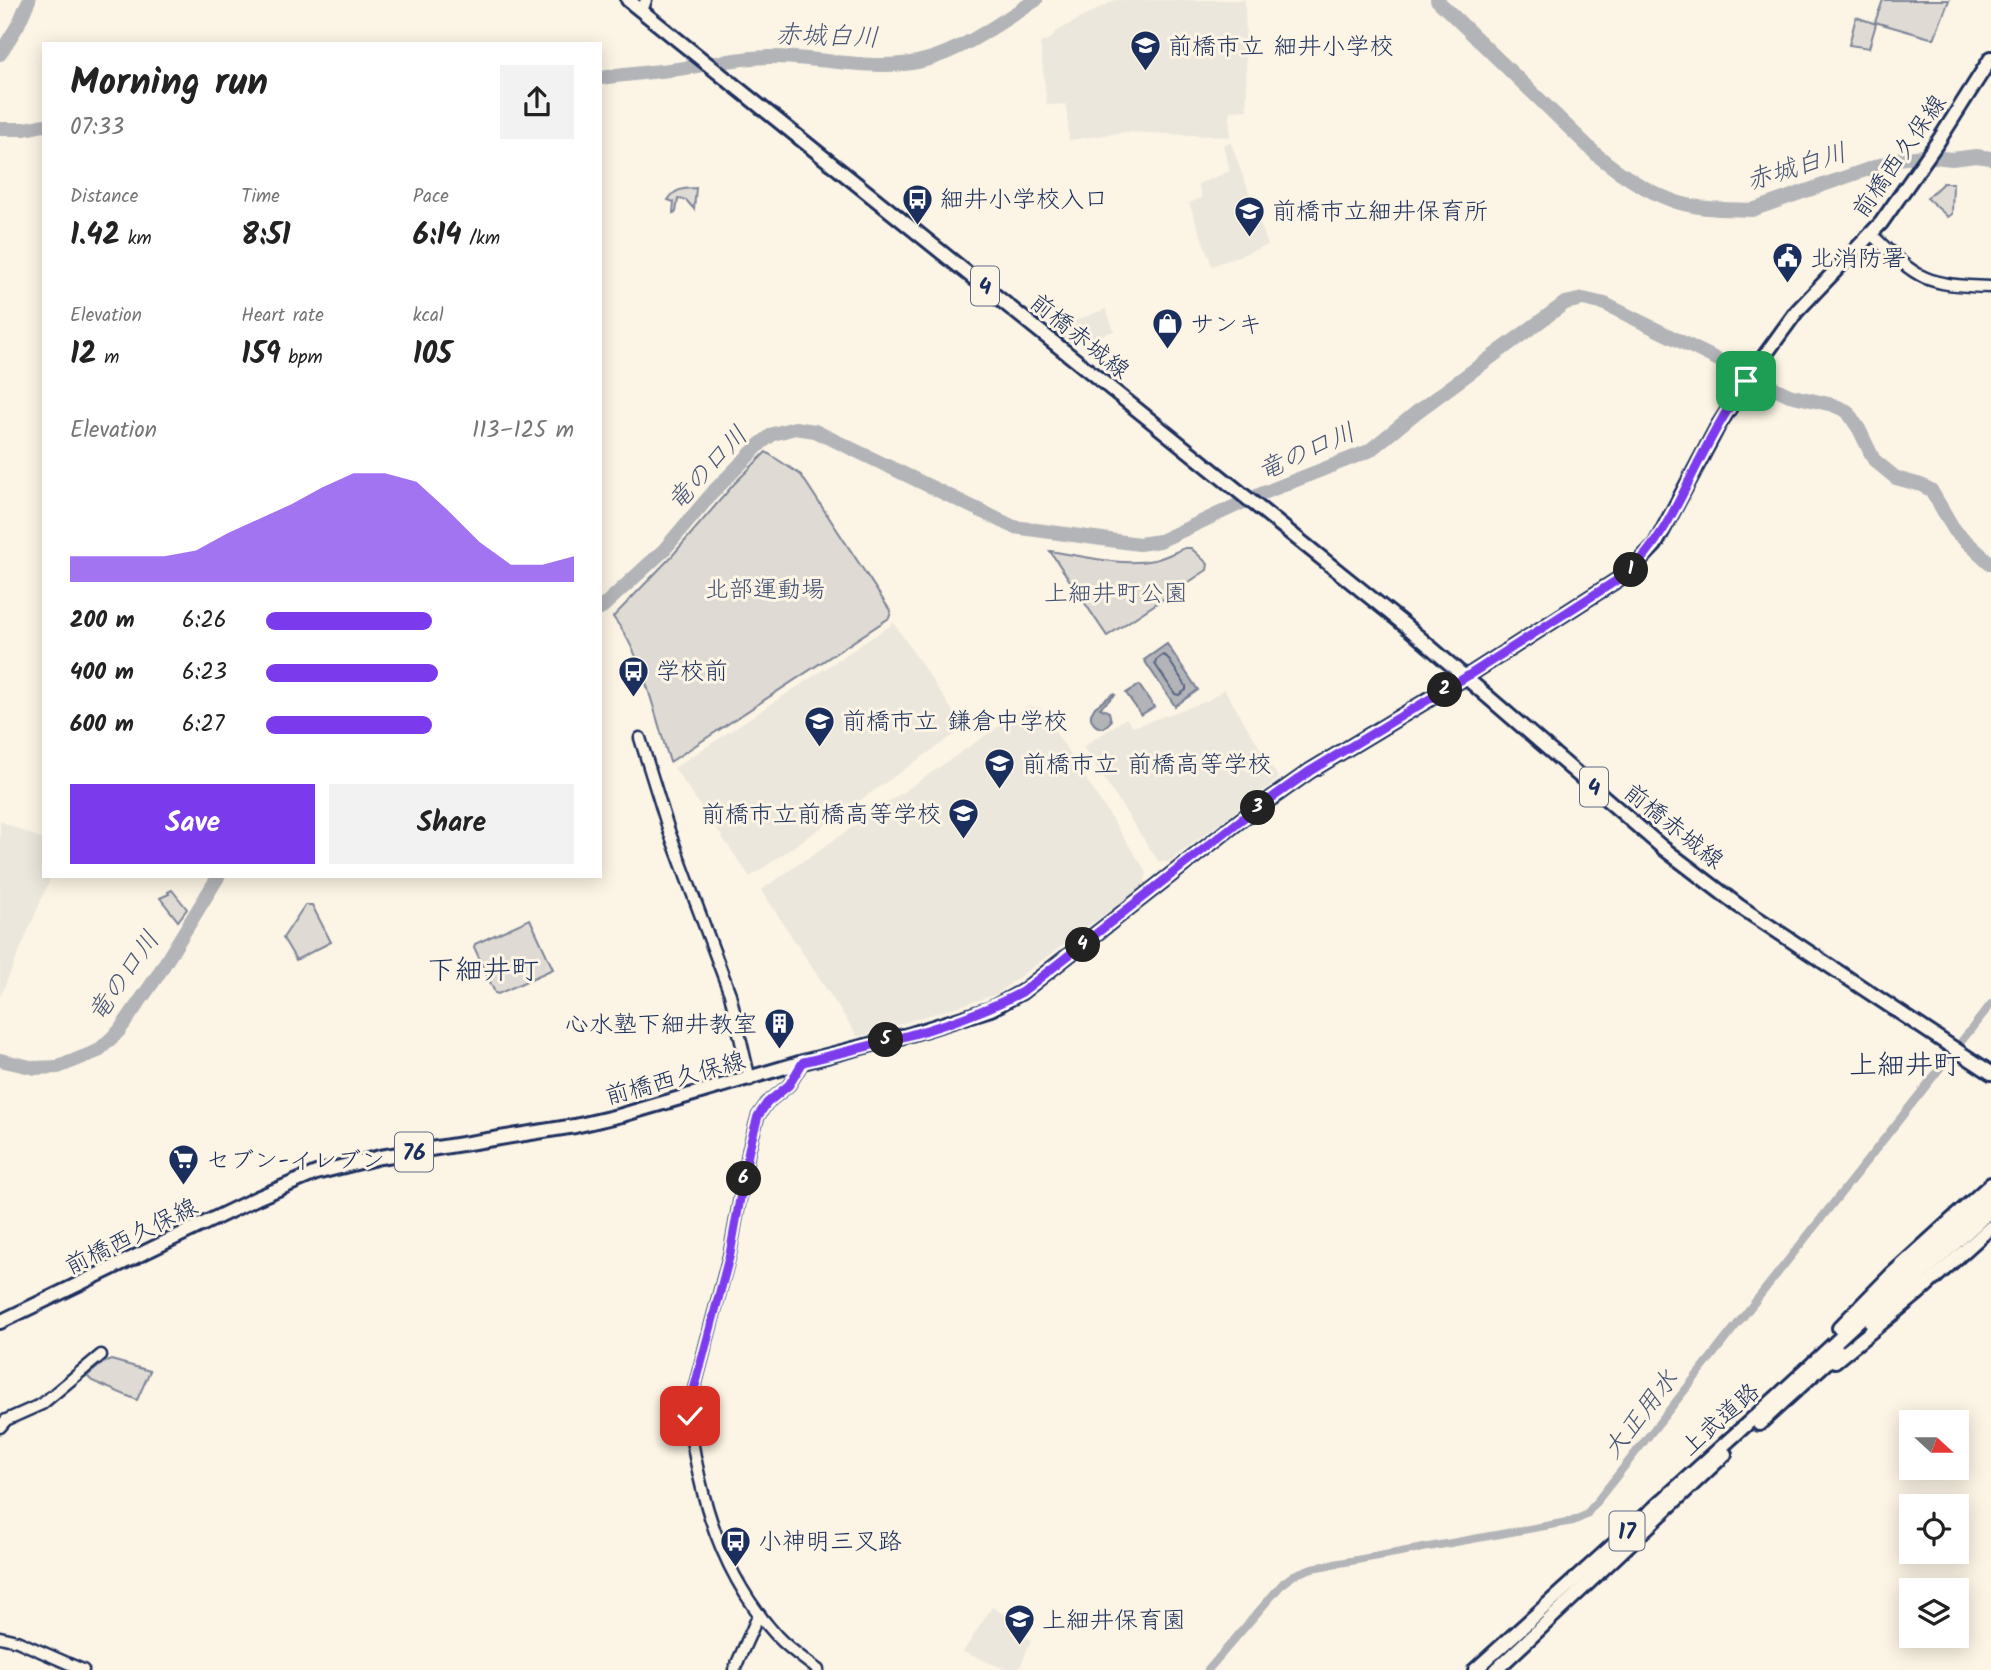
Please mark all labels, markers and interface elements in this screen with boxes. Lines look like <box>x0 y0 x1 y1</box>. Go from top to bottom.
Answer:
water label: 赤城白川 <box>774 14 880 60</box>
place label: 前橋市立 細井小学校 <box>1168 28 1394 67</box>
school or university icon: 前橋市立 細井小学校 <box>1128 29 1162 73</box>
text: Morning run <box>70 54 268 114</box>
button: share <box>500 65 574 139</box>
street label: 前橋西久保線 <box>1843 87 1957 227</box>
text: 07:33 <box>70 110 124 146</box>
water label: 赤城白川 <box>1741 133 1852 203</box>
place label: 細井小学校入口 <box>940 181 1108 220</box>
text: Distance <box>70 182 138 212</box>
text: Time <box>241 182 280 212</box>
text: Pace <box>413 182 449 212</box>
bus stop icon: 細井小学校入口 <box>900 182 934 226</box>
place label: 前橋市立細井保育所 <box>1272 193 1488 232</box>
school or university icon: 前橋市立細井保育所 <box>1232 194 1266 238</box>
text: 1.42 <box>70 212 120 260</box>
text: 8:51 <box>241 212 291 260</box>
text: 6:14 <box>413 212 462 260</box>
text: km <box>120 224 152 254</box>
text: /km <box>462 224 500 254</box>
place label: 北消防署 <box>1810 240 1906 279</box>
public building icon: 北消防署 <box>1770 241 1804 285</box>
road number: 4 <box>971 266 999 306</box>
street label: 前橋赤城線 <box>1020 284 1138 390</box>
text: Elevation <box>70 301 142 331</box>
text: Heart rate <box>241 301 324 331</box>
text: kcal <box>413 301 444 331</box>
place label: サンキ <box>1190 306 1262 345</box>
shop icon: サンキ <box>1150 307 1184 351</box>
text: 12 <box>70 331 97 379</box>
text: 159 <box>241 331 281 379</box>
text: 105 <box>413 331 452 379</box>
text: m <box>97 343 119 373</box>
text: bpm <box>281 343 323 373</box>
pin <box>1716 351 1776 411</box>
icon: arrive <box>1727 362 1765 400</box>
water label: 竜の口川 <box>1251 412 1363 493</box>
text: Elevation <box>70 413 157 449</box>
text: 113–125 m <box>472 413 574 449</box>
water label: 竜の口川 <box>658 417 759 522</box>
pin: 1 <box>1614 552 1648 588</box>
text: 1 <box>1628 554 1633 584</box>
park label: 北部運動場 <box>705 571 825 610</box>
park label: 上細井町公園 <box>1044 575 1188 614</box>
text: 200 m <box>70 603 135 639</box>
text: 6:26 <box>182 603 227 639</box>
place label: 学校前 <box>656 653 728 692</box>
bus stop icon: 学校前 <box>616 654 650 698</box>
text: 400 m <box>70 655 134 691</box>
text: 6:23 <box>182 655 227 691</box>
pin: 2 <box>1428 672 1462 708</box>
text: 2 <box>1439 674 1450 704</box>
place label: 前橋市立 鎌倉中学校 <box>842 703 1068 742</box>
school or university icon: 前橋市立 鎌倉中学校 <box>802 704 836 748</box>
text: 600 m <box>70 707 134 743</box>
text: 6:27 <box>182 707 224 743</box>
place label: 前橋市立 前橋高等学校 <box>1022 746 1272 785</box>
school or university icon: 前橋市立 前橋高等学校 <box>982 747 1016 791</box>
road number: 4 <box>1580 768 1608 806</box>
street label: 前橋赤城線 <box>1614 774 1732 880</box>
button: Save <box>70 784 315 864</box>
button: Share <box>329 784 574 864</box>
pin: 3 <box>1240 790 1276 826</box>
text: 3 <box>1252 792 1263 822</box>
place label: 前橋市立前橋高等学校 <box>701 796 941 835</box>
school or university icon: 前橋市立前橋高等学校 <box>947 797 981 841</box>
water label: 竜の口川 <box>78 922 172 1032</box>
pin: 4 <box>1066 928 1100 962</box>
text: 4 <box>1077 929 1088 959</box>
district label: 下細井町 <box>427 949 539 994</box>
place label: 心水塾下細井教室 <box>565 1006 757 1045</box>
building icon: 心水塾下細井教室 <box>763 1007 797 1051</box>
pin: 5 <box>868 1023 903 1058</box>
text: 5 <box>881 1024 890 1054</box>
street label: 前橋西久保線 <box>601 1042 750 1117</box>
district label: 上細井町 <box>1849 1044 1961 1089</box>
road number: 76 <box>395 1133 433 1172</box>
place label: セブン-イレブン <box>206 1142 385 1181</box>
supermarket icon: セブン-イレブン <box>166 1143 200 1187</box>
pin: 6 <box>726 1162 762 1196</box>
text: 6 <box>738 1163 749 1193</box>
street label: 前橋西久保線 <box>58 1188 205 1286</box>
water label: 大正用水 <box>1593 1361 1690 1469</box>
street label: 上武道路 <box>1672 1374 1770 1467</box>
pin <box>660 1386 720 1446</box>
icon: check <box>671 1397 709 1435</box>
north arrow <box>1899 1410 1969 1480</box>
map controls <box>1899 1410 1969 1648</box>
button: locate <box>1899 1494 1969 1564</box>
road number: 17 <box>1610 1512 1644 1550</box>
place label: 小神明三叉路 <box>758 1523 902 1562</box>
bus stop icon: 小神明三叉路 <box>718 1524 752 1568</box>
button: layers <box>1899 1578 1969 1648</box>
place label: 上細井保育園 <box>1042 1602 1186 1641</box>
school or university icon: 上細井保育園 <box>1002 1603 1036 1647</box>

